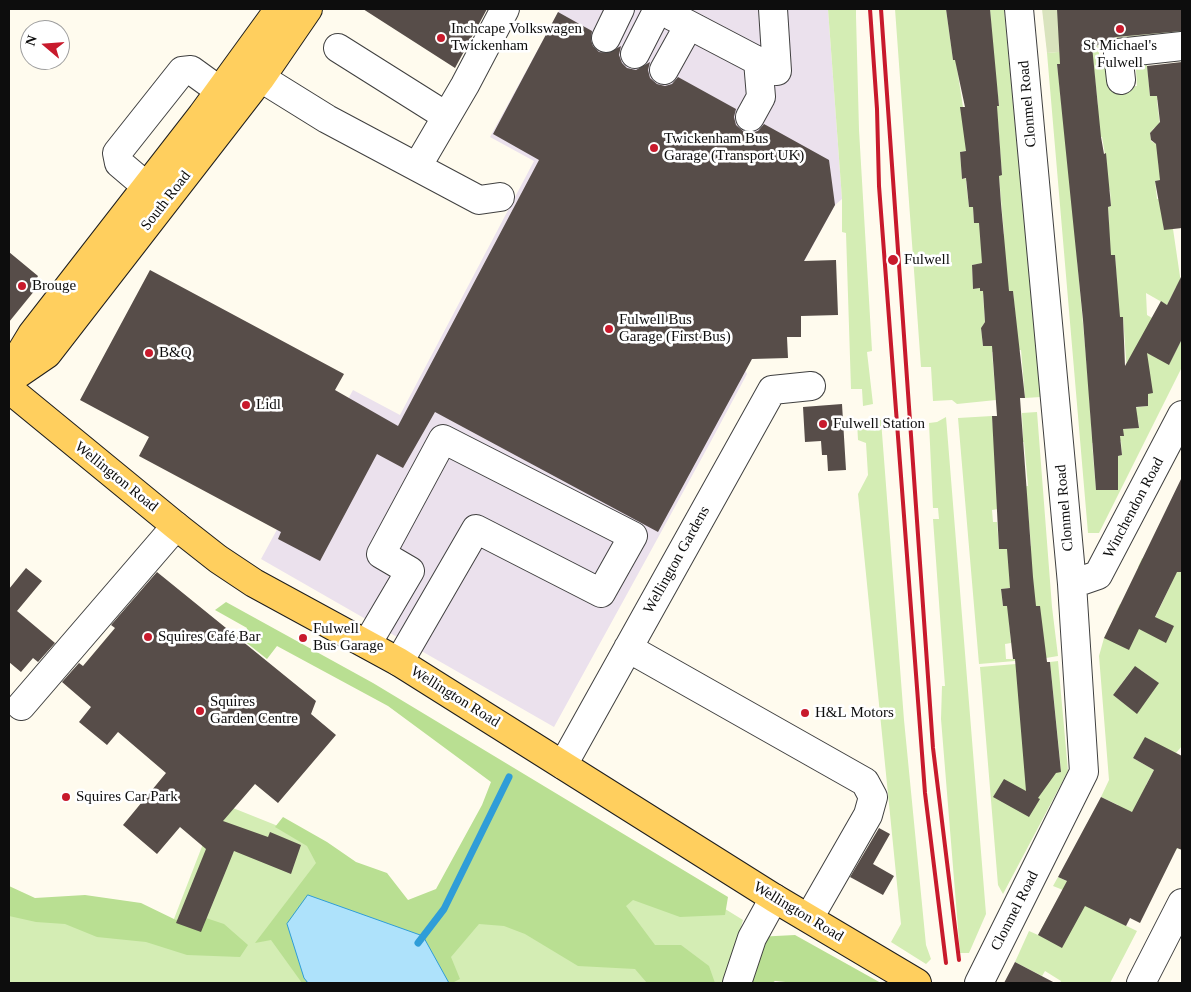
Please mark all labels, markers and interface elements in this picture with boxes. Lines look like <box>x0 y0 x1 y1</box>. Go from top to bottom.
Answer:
north arrow <box>20 20 70 70</box>
place label: Inchcape Volkswagen Twickenham <box>451 20 582 55</box>
marker: St Michael's Fulwell <box>1114 23 1126 35</box>
marker: Inchcape Volkswagen Twickenham <box>435 32 447 44</box>
text: N <box>23 33 40 48</box>
place label: St Michael's Fulwell <box>1083 37 1157 72</box>
street label: Clonmel Road <box>1015 60 1041 148</box>
place label: Twickenham Bus Garage (Transport UK) <box>664 130 804 165</box>
marker: Twickenham Bus Garage (Transport UK) <box>648 142 660 154</box>
street label: South Road <box>137 168 195 234</box>
place label: Fulwell <box>904 251 950 269</box>
marker: Fulwell <box>886 253 900 267</box>
place label: Brouge <box>32 277 76 295</box>
marker: Brouge <box>16 280 28 292</box>
place label: Fulwell Bus Garage (First Bus) <box>619 311 731 346</box>
marker: Fulwell Bus Garage (First Bus) <box>603 323 615 335</box>
place label: B&Q <box>159 344 192 362</box>
marker: B&Q <box>143 347 155 359</box>
place label: Lidl <box>256 396 281 414</box>
marker: Lidl <box>240 399 252 411</box>
place label: Fulwell Station <box>833 415 925 433</box>
marker: Fulwell Station <box>817 418 829 430</box>
street label: Wellington Road <box>71 438 161 516</box>
street label: Winchendon Road <box>1100 455 1168 561</box>
street label: Clonmel Road <box>1052 464 1078 552</box>
street label: Wellington Gardens <box>640 503 714 617</box>
place label: Fulwell Bus Garage <box>313 620 383 655</box>
place label: Squires Café Bar <box>158 628 260 646</box>
marker: Squires Café Bar <box>142 631 154 643</box>
marker: Fulwell Bus Garage <box>297 632 309 644</box>
street label: Wellington Road <box>407 662 503 732</box>
place label: Squires Garden Centre <box>210 693 298 728</box>
place label: H&L Motors <box>815 704 894 722</box>
marker: Squires Garden Centre <box>194 705 206 717</box>
marker: H&L Motors <box>799 707 811 719</box>
place label: Squires Car Park <box>76 788 178 806</box>
marker: Squires Car Park <box>60 791 72 803</box>
street label: Clonmel Road <box>987 868 1043 954</box>
street label: Wellington Road <box>750 878 846 946</box>

